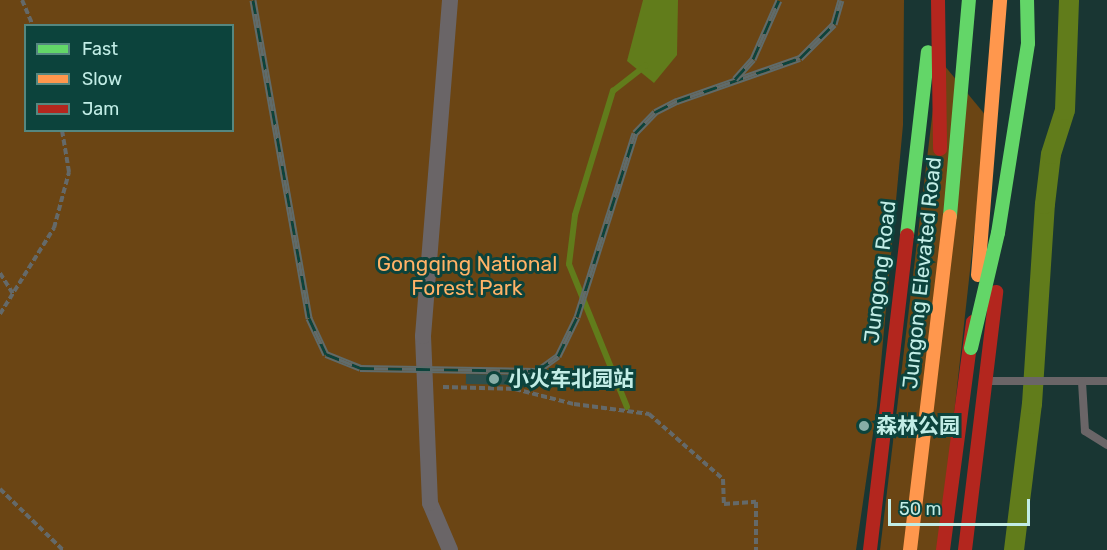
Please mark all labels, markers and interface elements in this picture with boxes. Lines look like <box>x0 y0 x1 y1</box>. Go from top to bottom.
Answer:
legend <box>24 24 234 132</box>
text: Fast <box>82 38 118 60</box>
text: Slow <box>82 68 122 90</box>
text: Jam <box>82 98 119 120</box>
street label: Jungong Elevated Road <box>897 156 947 390</box>
street label: Jungong Road <box>859 199 901 345</box>
park label: Gongqing National Forest Park <box>377 251 557 301</box>
place label: 小火车北园站 <box>508 366 634 392</box>
marker: 小火车北园站 <box>485 370 503 388</box>
place label: 森林公园 <box>876 413 960 439</box>
marker: 森林公园 <box>857 419 871 433</box>
scale bar <box>891 487 1034 525</box>
text: 50 m <box>899 498 942 520</box>

